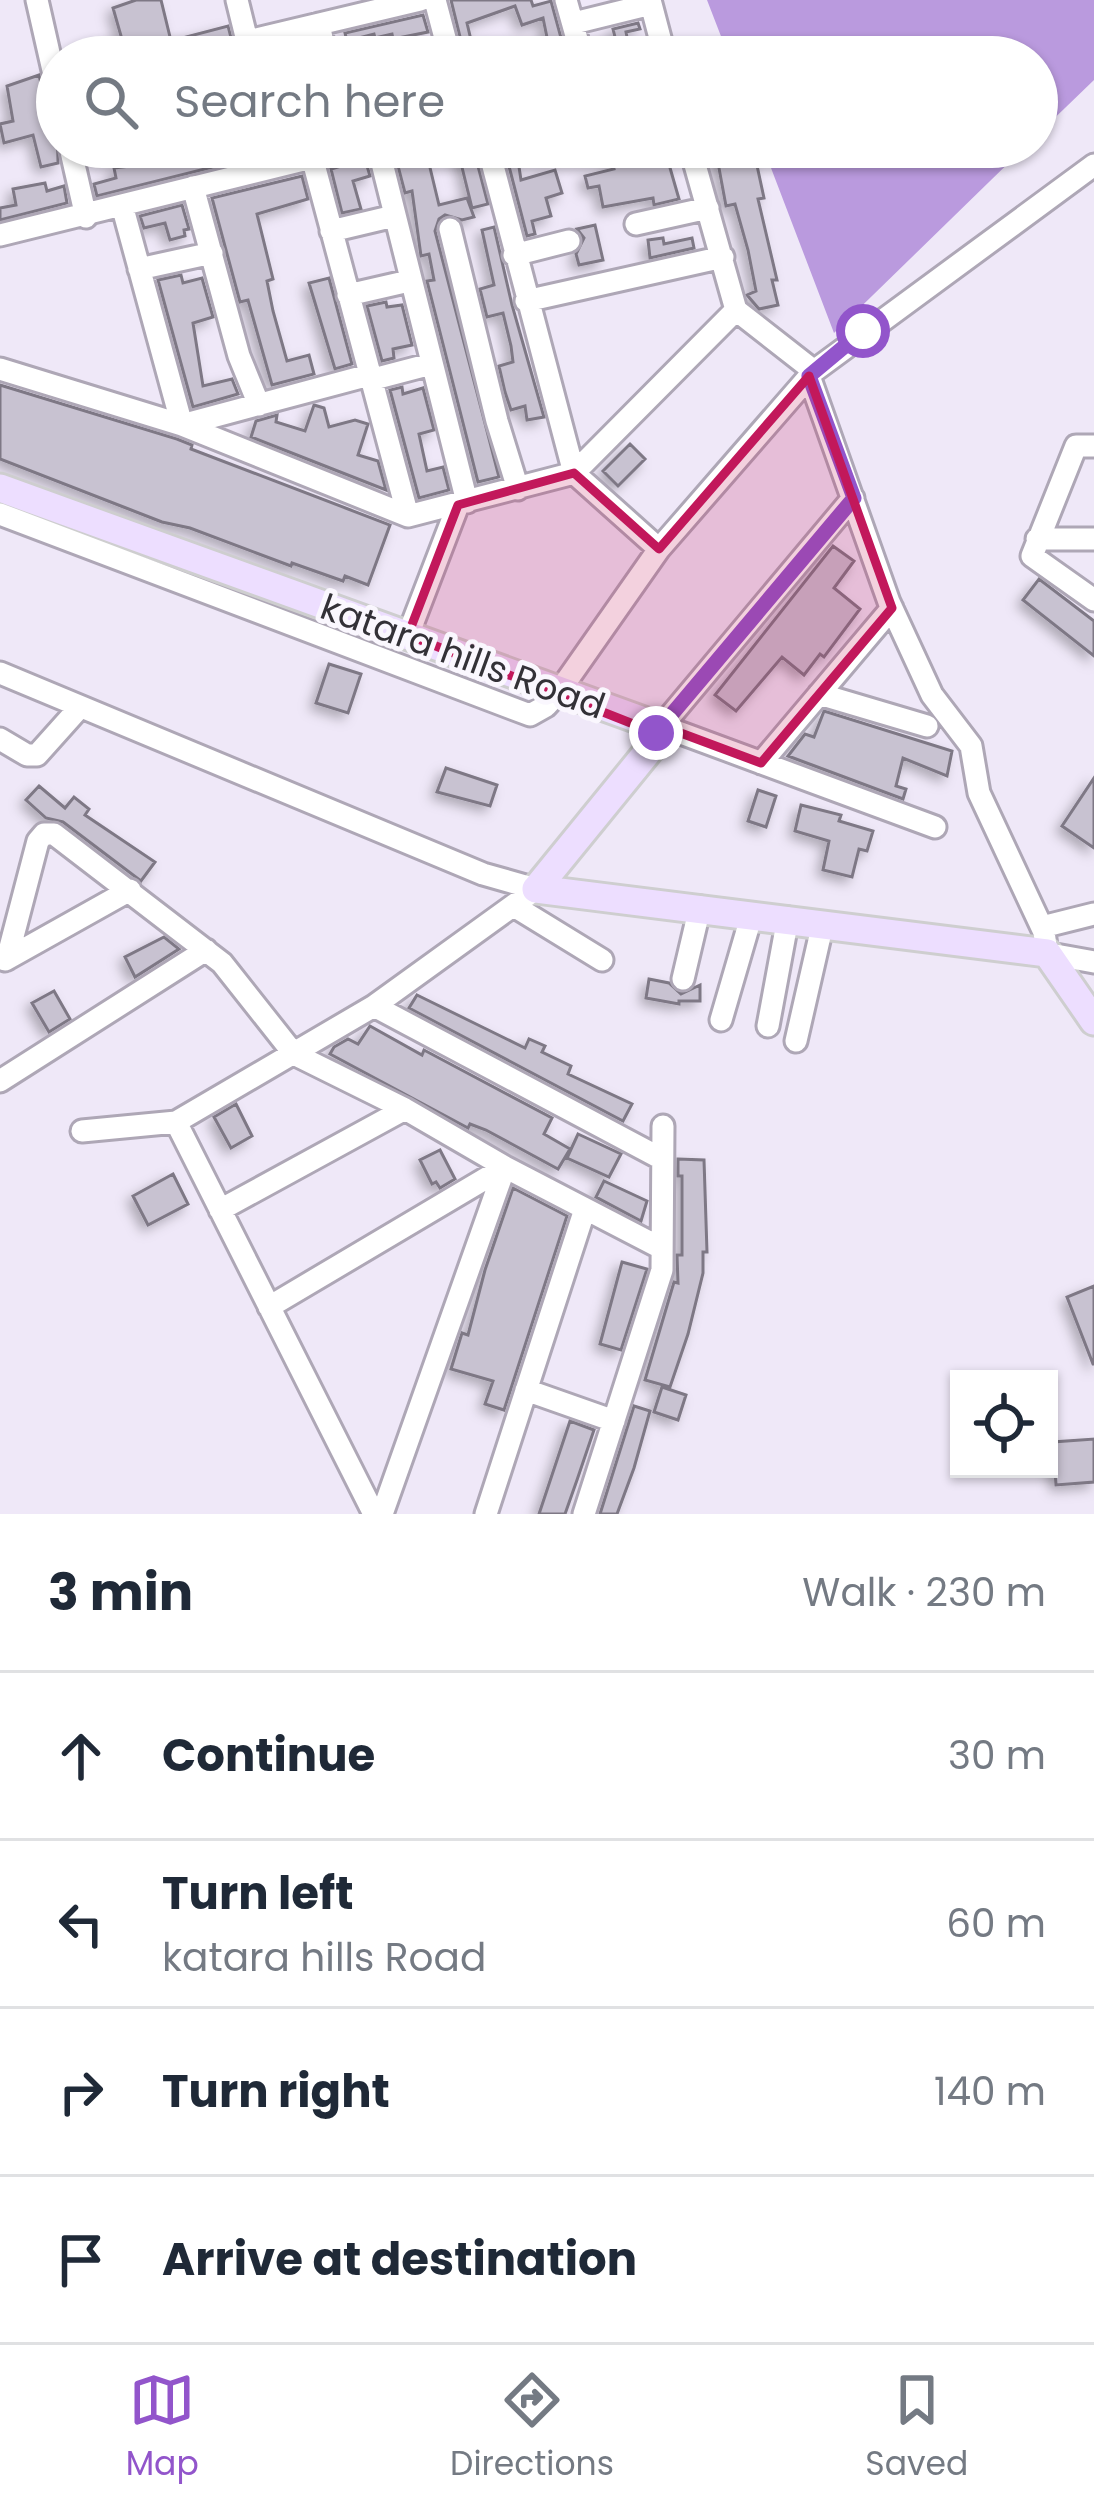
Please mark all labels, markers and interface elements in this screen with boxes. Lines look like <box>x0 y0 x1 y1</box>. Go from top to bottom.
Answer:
search box <box>36 36 1058 168</box>
icon: search <box>78 69 144 135</box>
text: Search here <box>174 70 445 133</box>
route start <box>836 304 890 358</box>
street label: katara hills Road <box>313 581 612 732</box>
route end <box>629 706 683 760</box>
map controls <box>950 1370 1058 1478</box>
button: locate <box>950 1370 1058 1478</box>
text: 3 min <box>48 1556 193 1628</box>
text: Walk · 230 m <box>802 1565 1046 1620</box>
icon: ahead <box>48 1723 114 1789</box>
text: Continue <box>162 1724 375 1787</box>
text: 30 m <box>948 1728 1046 1783</box>
text: Turn left <box>162 1862 354 1925</box>
icon: left <box>48 1891 114 1957</box>
text: 60 m <box>946 1896 1046 1951</box>
text: katara hills Road <box>162 1930 486 1985</box>
icon: right <box>48 2059 114 2125</box>
text: Turn right <box>162 2060 390 2123</box>
text: 140 m <box>934 2064 1046 2119</box>
icon: arrive <box>48 2227 114 2293</box>
text: Arrive at destination <box>162 2228 637 2291</box>
tab: Map <box>126 2367 199 2489</box>
tab: Directions <box>450 2367 614 2489</box>
tab: Saved <box>865 2367 968 2489</box>

